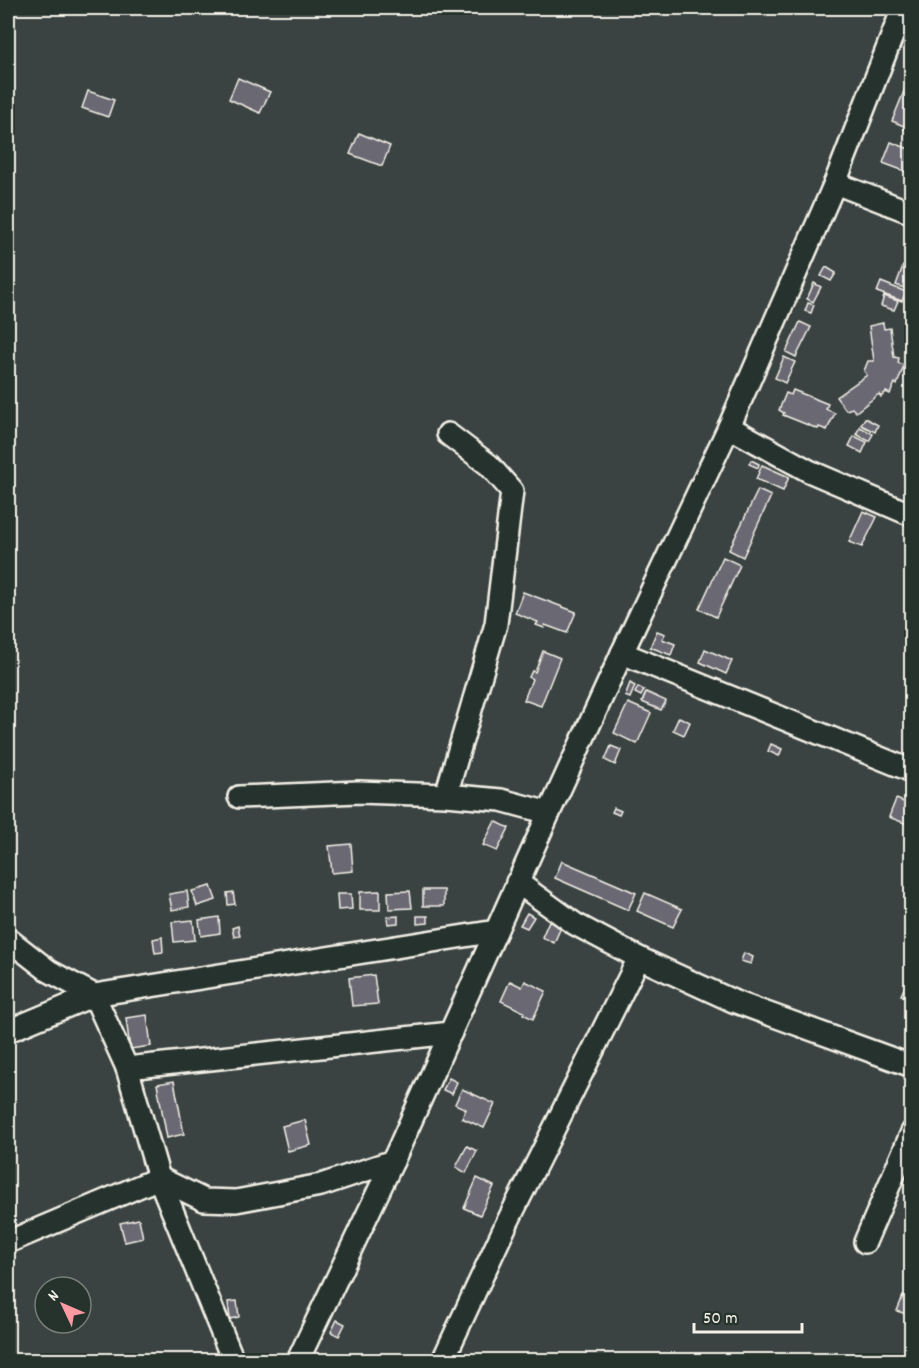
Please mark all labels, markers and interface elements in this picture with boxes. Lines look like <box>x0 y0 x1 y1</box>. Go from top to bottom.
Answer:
north arrow <box>33 1275 93 1335</box>
text: N <box>43 1285 65 1307</box>
scale bar <box>694 1296 802 1334</box>
text: 50 m <box>703 1307 738 1332</box>

